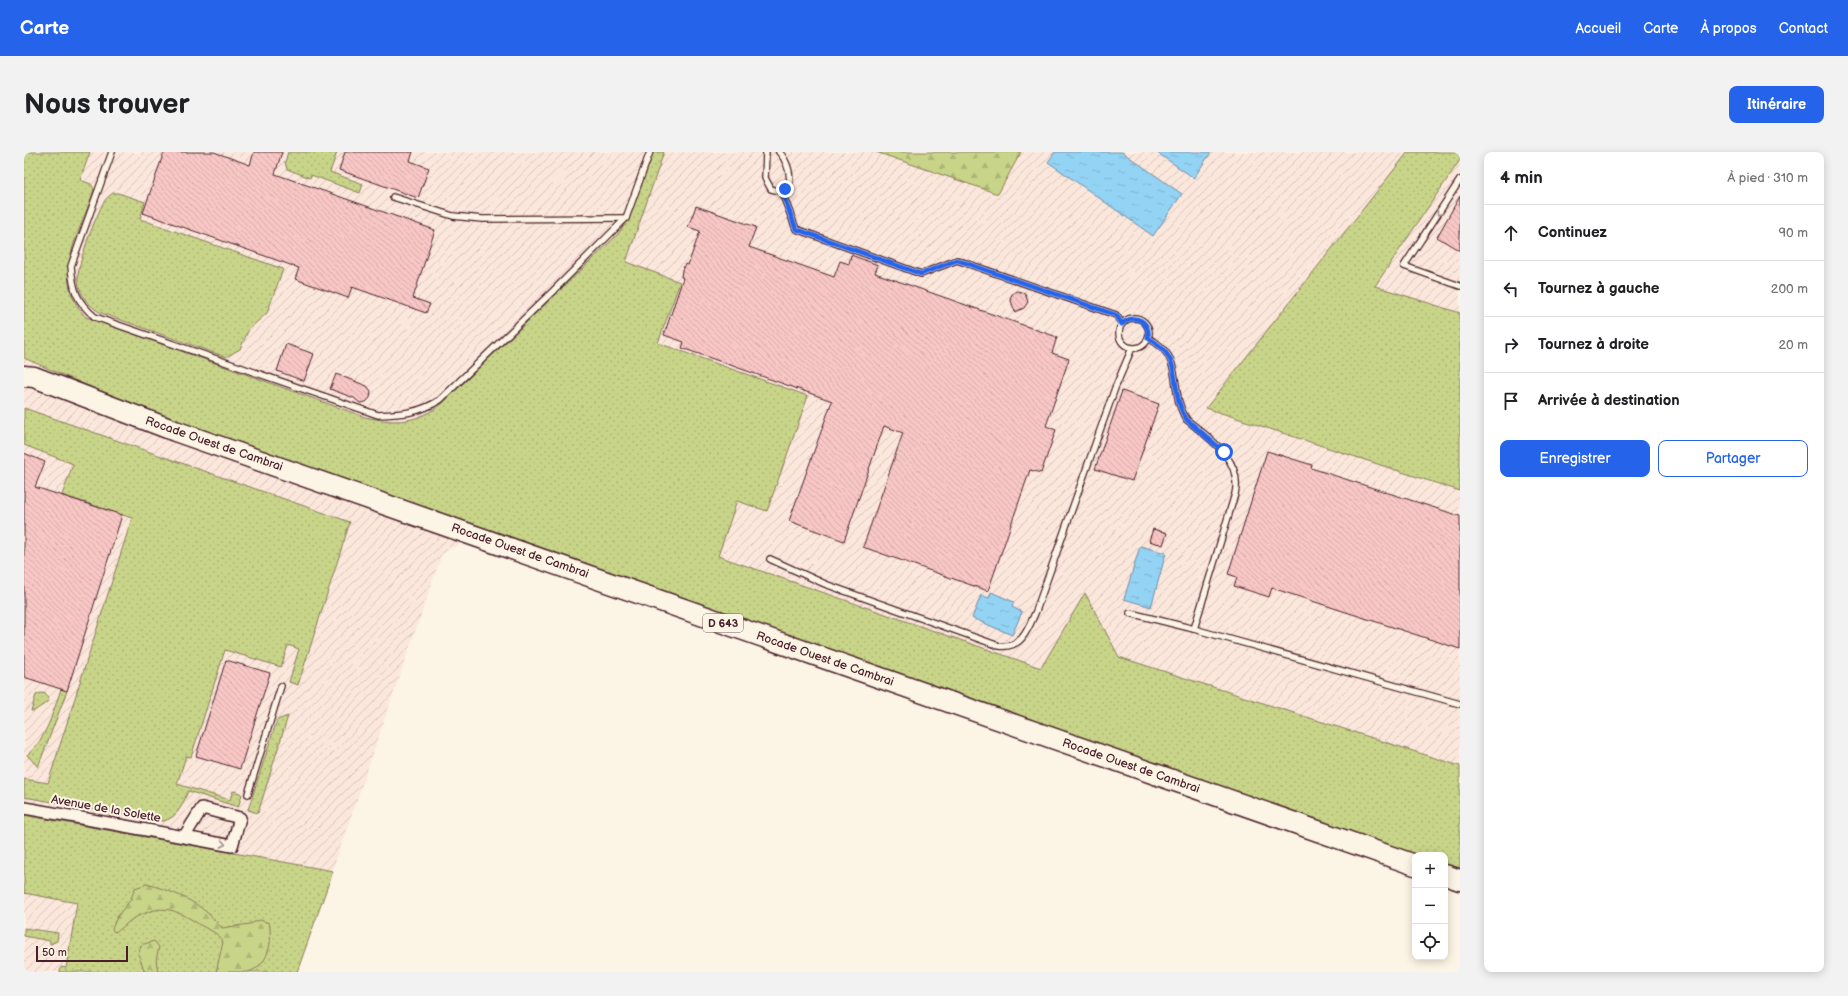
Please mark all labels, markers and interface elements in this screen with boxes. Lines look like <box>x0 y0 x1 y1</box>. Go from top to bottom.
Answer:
text: Carte <box>20 17 69 40</box>
text: Accueil <box>1575 20 1621 37</box>
text: Carte <box>1643 20 1678 37</box>
text: À propos <box>1700 20 1757 37</box>
text: Contact <box>1779 20 1828 37</box>
button: Itinéraire <box>1729 86 1824 123</box>
text: Nous trouver <box>24 88 190 121</box>
text: 4 min <box>1500 168 1543 188</box>
text: À pied · 310 m <box>1727 170 1808 186</box>
route end <box>776 180 794 198</box>
one-way arrow <box>1436 208 1443 215</box>
icon: ahead <box>1500 222 1522 244</box>
text: Continuez <box>1538 223 1607 242</box>
text: 90 m <box>1779 225 1808 241</box>
icon: left <box>1500 278 1522 300</box>
text: Tournez à gauche <box>1538 279 1659 298</box>
text: 200 m <box>1771 281 1808 297</box>
icon: right <box>1500 334 1522 356</box>
text: Tournez à droite <box>1538 335 1649 354</box>
text: 20 m <box>1778 337 1808 353</box>
icon: arrive <box>1500 390 1522 412</box>
text: Arrivée à destination <box>1538 391 1680 410</box>
street label: Rocade Ouest de Cambrai <box>143 413 285 475</box>
button: Enregistrer <box>1500 440 1650 477</box>
button: Partager <box>1658 440 1808 477</box>
route start <box>1215 443 1233 461</box>
street label: Rocade Ouest de Cambrai <box>449 520 591 582</box>
road number: D 643 <box>703 614 743 632</box>
street label: Rocade Ouest de Cambrai <box>754 628 896 690</box>
street label: Rocade Ouest de Cambrai <box>1060 735 1202 797</box>
street label: Avenue de la Solette <box>50 792 162 826</box>
one-way arrow <box>219 840 226 848</box>
map controls <box>1412 852 1448 960</box>
button: + <box>1412 852 1448 888</box>
button: − <box>1412 888 1448 924</box>
button: locate <box>1412 924 1448 960</box>
scale bar <box>36 944 128 963</box>
text: 50 m <box>42 946 67 959</box>

